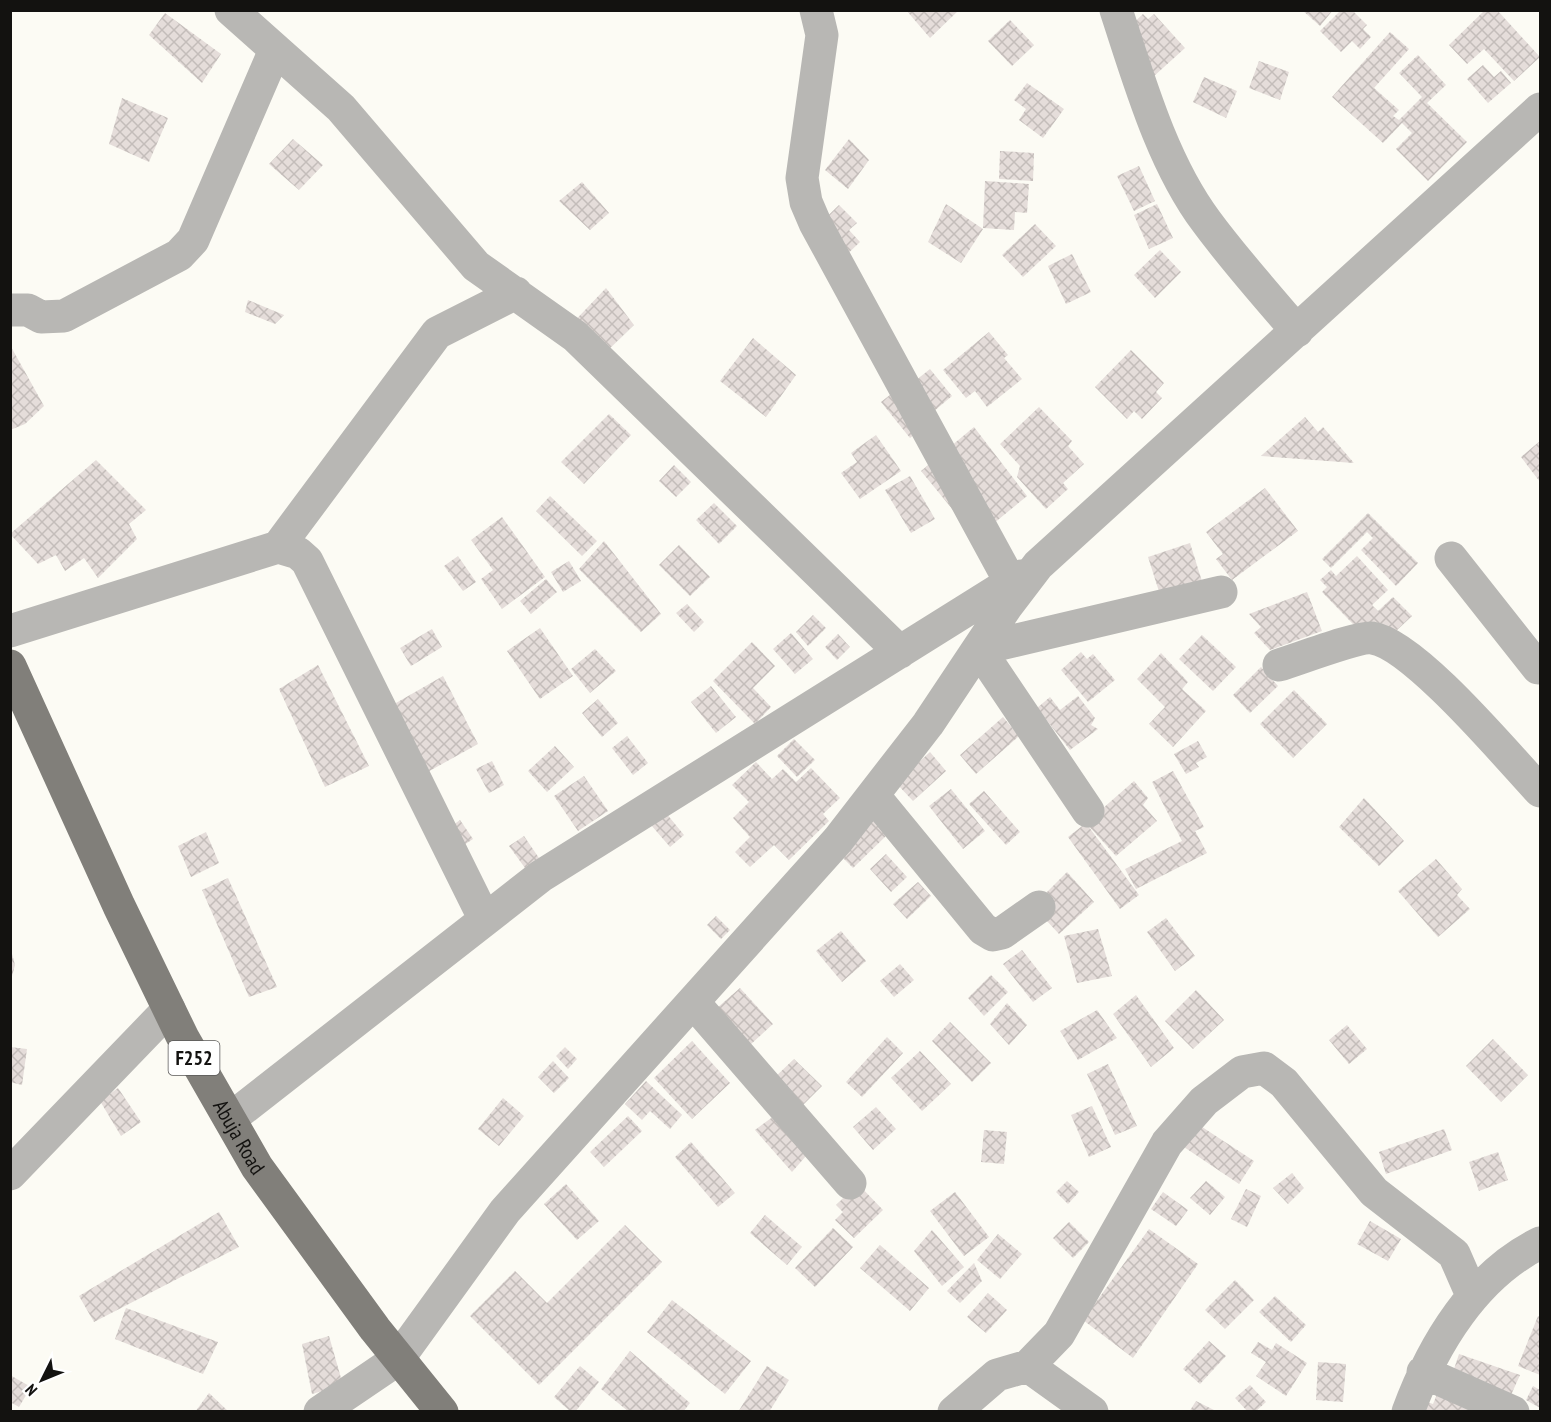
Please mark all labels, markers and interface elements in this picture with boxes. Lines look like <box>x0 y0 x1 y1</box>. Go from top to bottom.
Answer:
road number: F252 <box>168 1041 220 1075</box>
street label: Abuja Road <box>208 1095 271 1180</box>
north arrow <box>12 1350 72 1410</box>
text: N <box>21 1380 41 1400</box>

